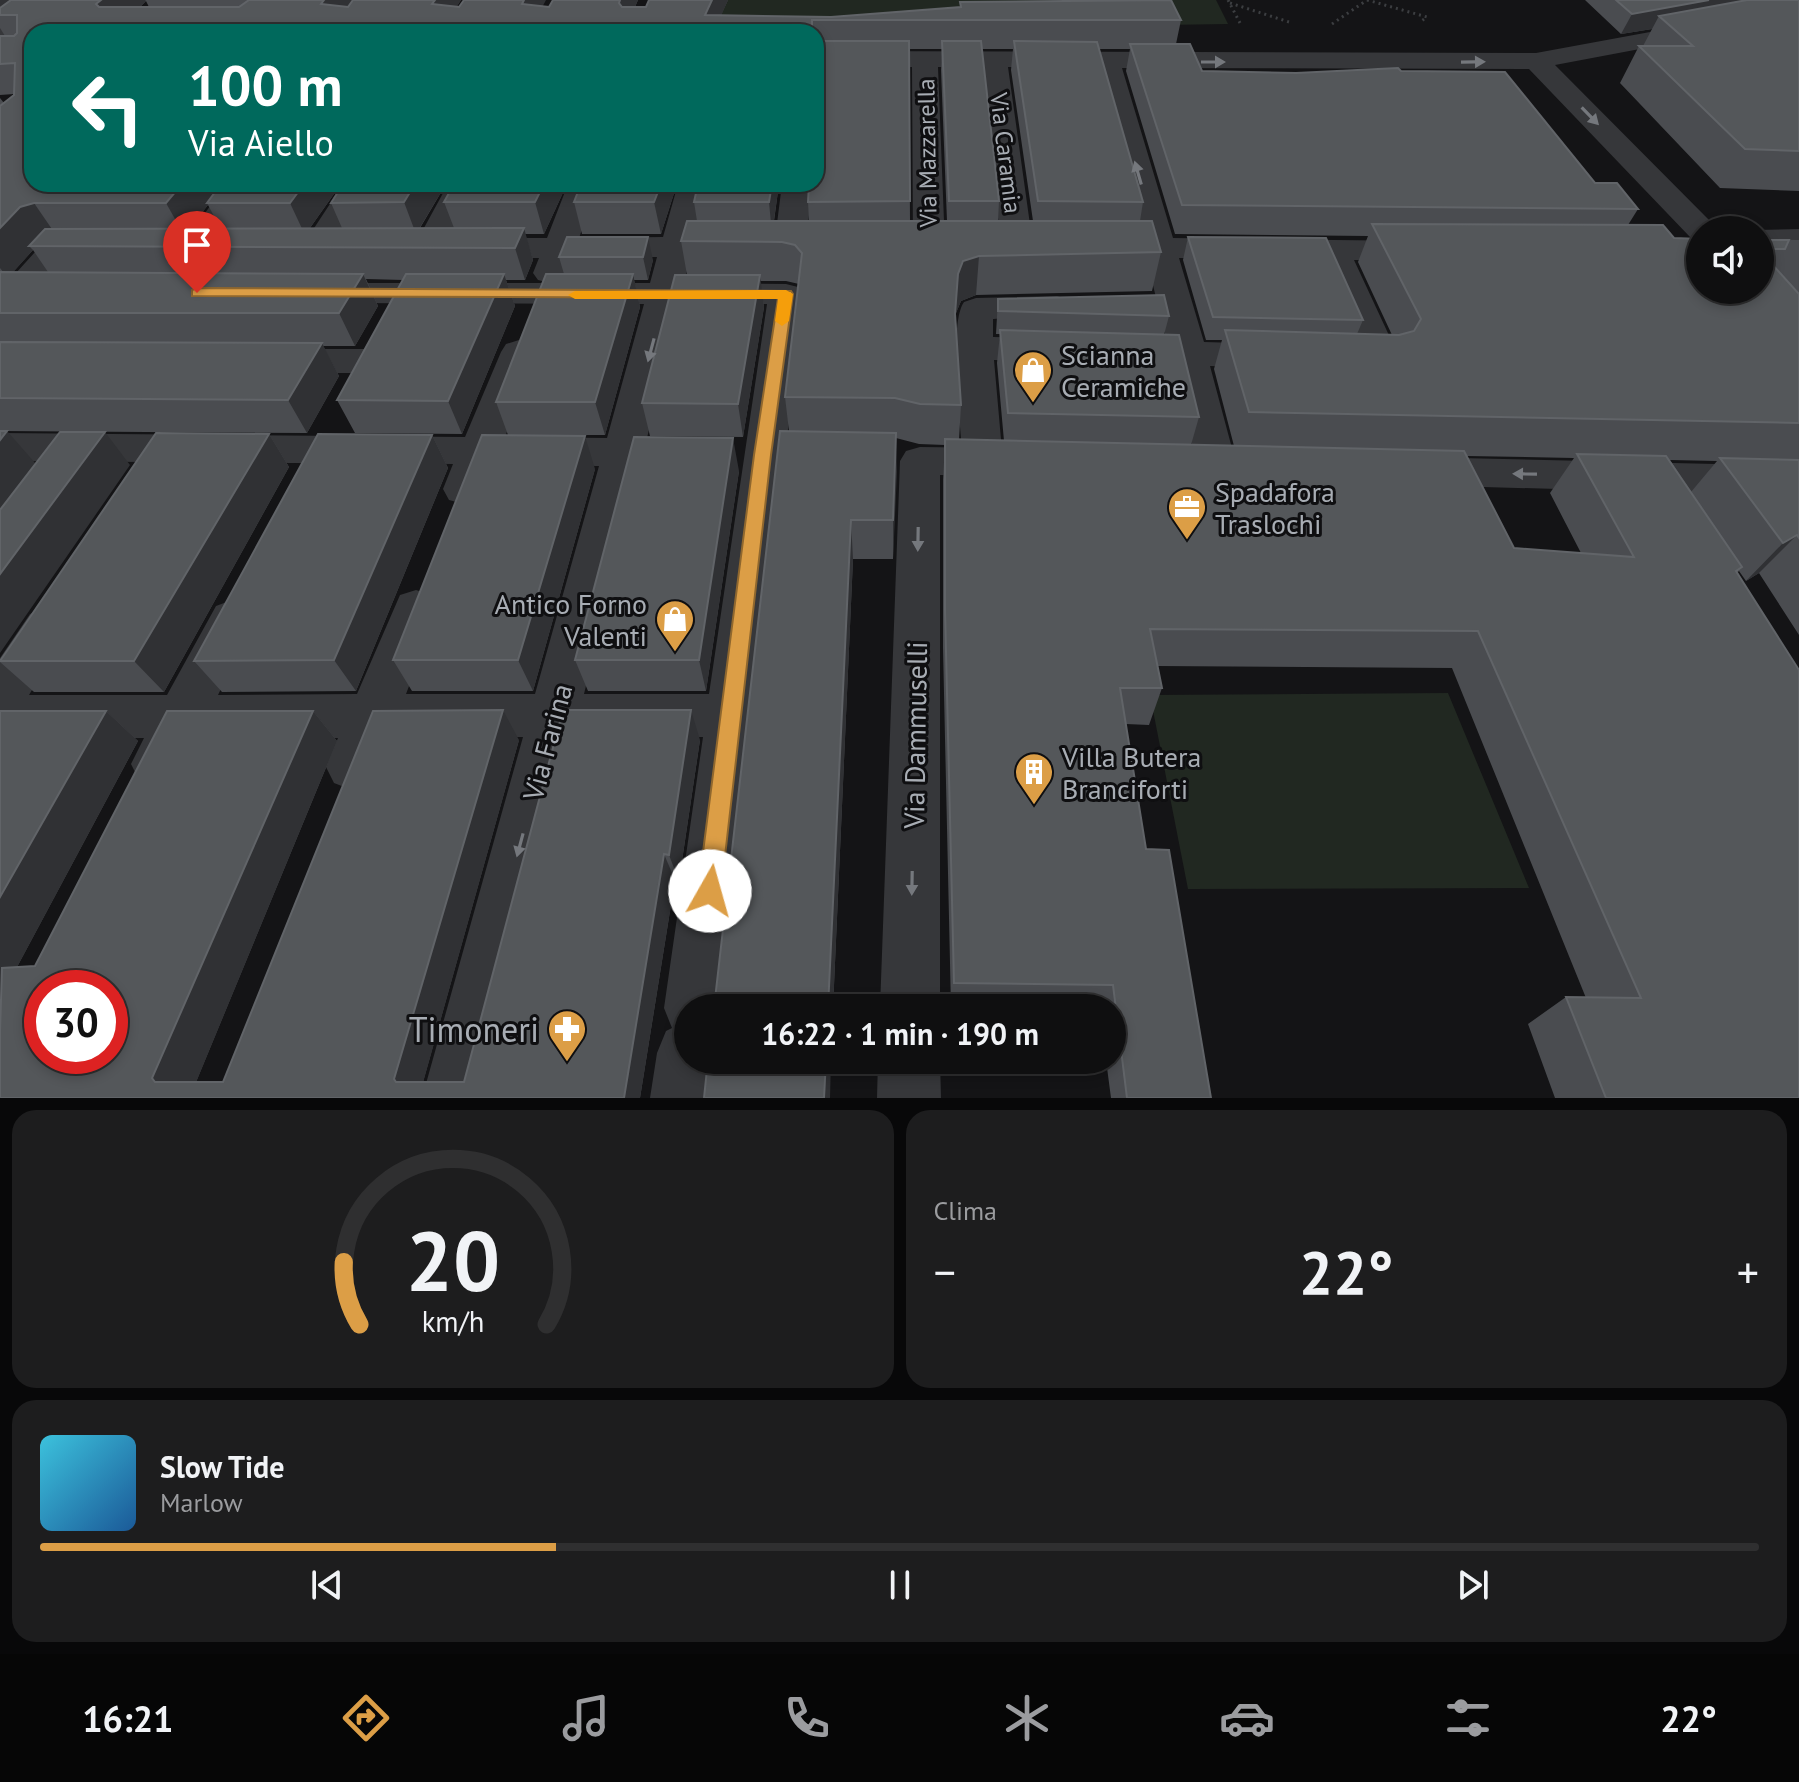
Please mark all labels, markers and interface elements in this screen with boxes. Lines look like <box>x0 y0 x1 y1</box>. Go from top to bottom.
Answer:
text: 100 m <box>188 49 343 121</box>
icon: left <box>56 56 160 160</box>
one-way arrow <box>1201 56 1226 68</box>
one-way arrow <box>1460 56 1486 68</box>
street label: Via Mazzarella <box>910 78 944 229</box>
street label: Via Caramia <box>983 90 1029 215</box>
one-way arrow <box>1580 106 1599 125</box>
text: Via Aiello <box>188 119 334 166</box>
one-way arrow <box>1131 160 1144 184</box>
pin <box>163 211 231 293</box>
map controls <box>1686 216 1774 304</box>
button: sound <box>1686 216 1774 304</box>
icon: arrive <box>175 223 219 267</box>
place label: Scianna Ceramiche <box>1061 336 1186 405</box>
one-way arrow <box>645 337 657 362</box>
shop icon: Scianna Ceramiche <box>1012 349 1054 404</box>
one-way arrow <box>1512 468 1537 480</box>
place label: Spadafora Traslochi <box>1215 473 1335 542</box>
office icon: Spadafora Traslochi <box>1166 486 1208 541</box>
one-way arrow <box>912 527 925 552</box>
place label: Antico Forno Valenti <box>495 585 647 654</box>
shop icon: Antico Forno Valenti <box>654 598 696 653</box>
street label: Via Dammuselli <box>895 641 935 830</box>
street label: Via Farina <box>513 680 580 805</box>
place label: Villa Butera Branciforti <box>1061 738 1201 807</box>
building icon: Villa Butera Branciforti <box>1013 751 1055 806</box>
one-way arrow <box>514 832 526 857</box>
position arrow <box>668 849 752 933</box>
one-way arrow <box>906 871 919 896</box>
speed limit sign: 30 <box>24 970 128 1074</box>
place label: Timoneri <box>409 1007 539 1051</box>
pharmacy icon: Timoneri <box>546 1008 588 1063</box>
text: 16:22 · 1 min · 190 m <box>761 1014 1039 1053</box>
text: Clima <box>934 1194 997 1227</box>
text: 20 <box>406 1206 500 1314</box>
text: 22° <box>1299 1233 1393 1311</box>
text: − <box>934 1243 956 1300</box>
text: + <box>1737 1243 1759 1300</box>
text: km/h <box>421 1303 484 1340</box>
text: Slow Tide <box>160 1447 285 1486</box>
text: Marlow <box>160 1486 243 1519</box>
icon: previous <box>305 1563 349 1607</box>
icon: pause <box>878 1563 922 1607</box>
icon: next <box>1451 1563 1495 1607</box>
icon: directions <box>338 1690 394 1746</box>
icon: music <box>558 1690 614 1746</box>
icon: phone <box>779 1690 835 1746</box>
icon: climate <box>999 1690 1055 1746</box>
icon: car <box>1219 1690 1275 1746</box>
icon: filters <box>1440 1690 1496 1746</box>
text: 16:21 <box>82 1695 174 1742</box>
text: 22° <box>1660 1695 1717 1742</box>

